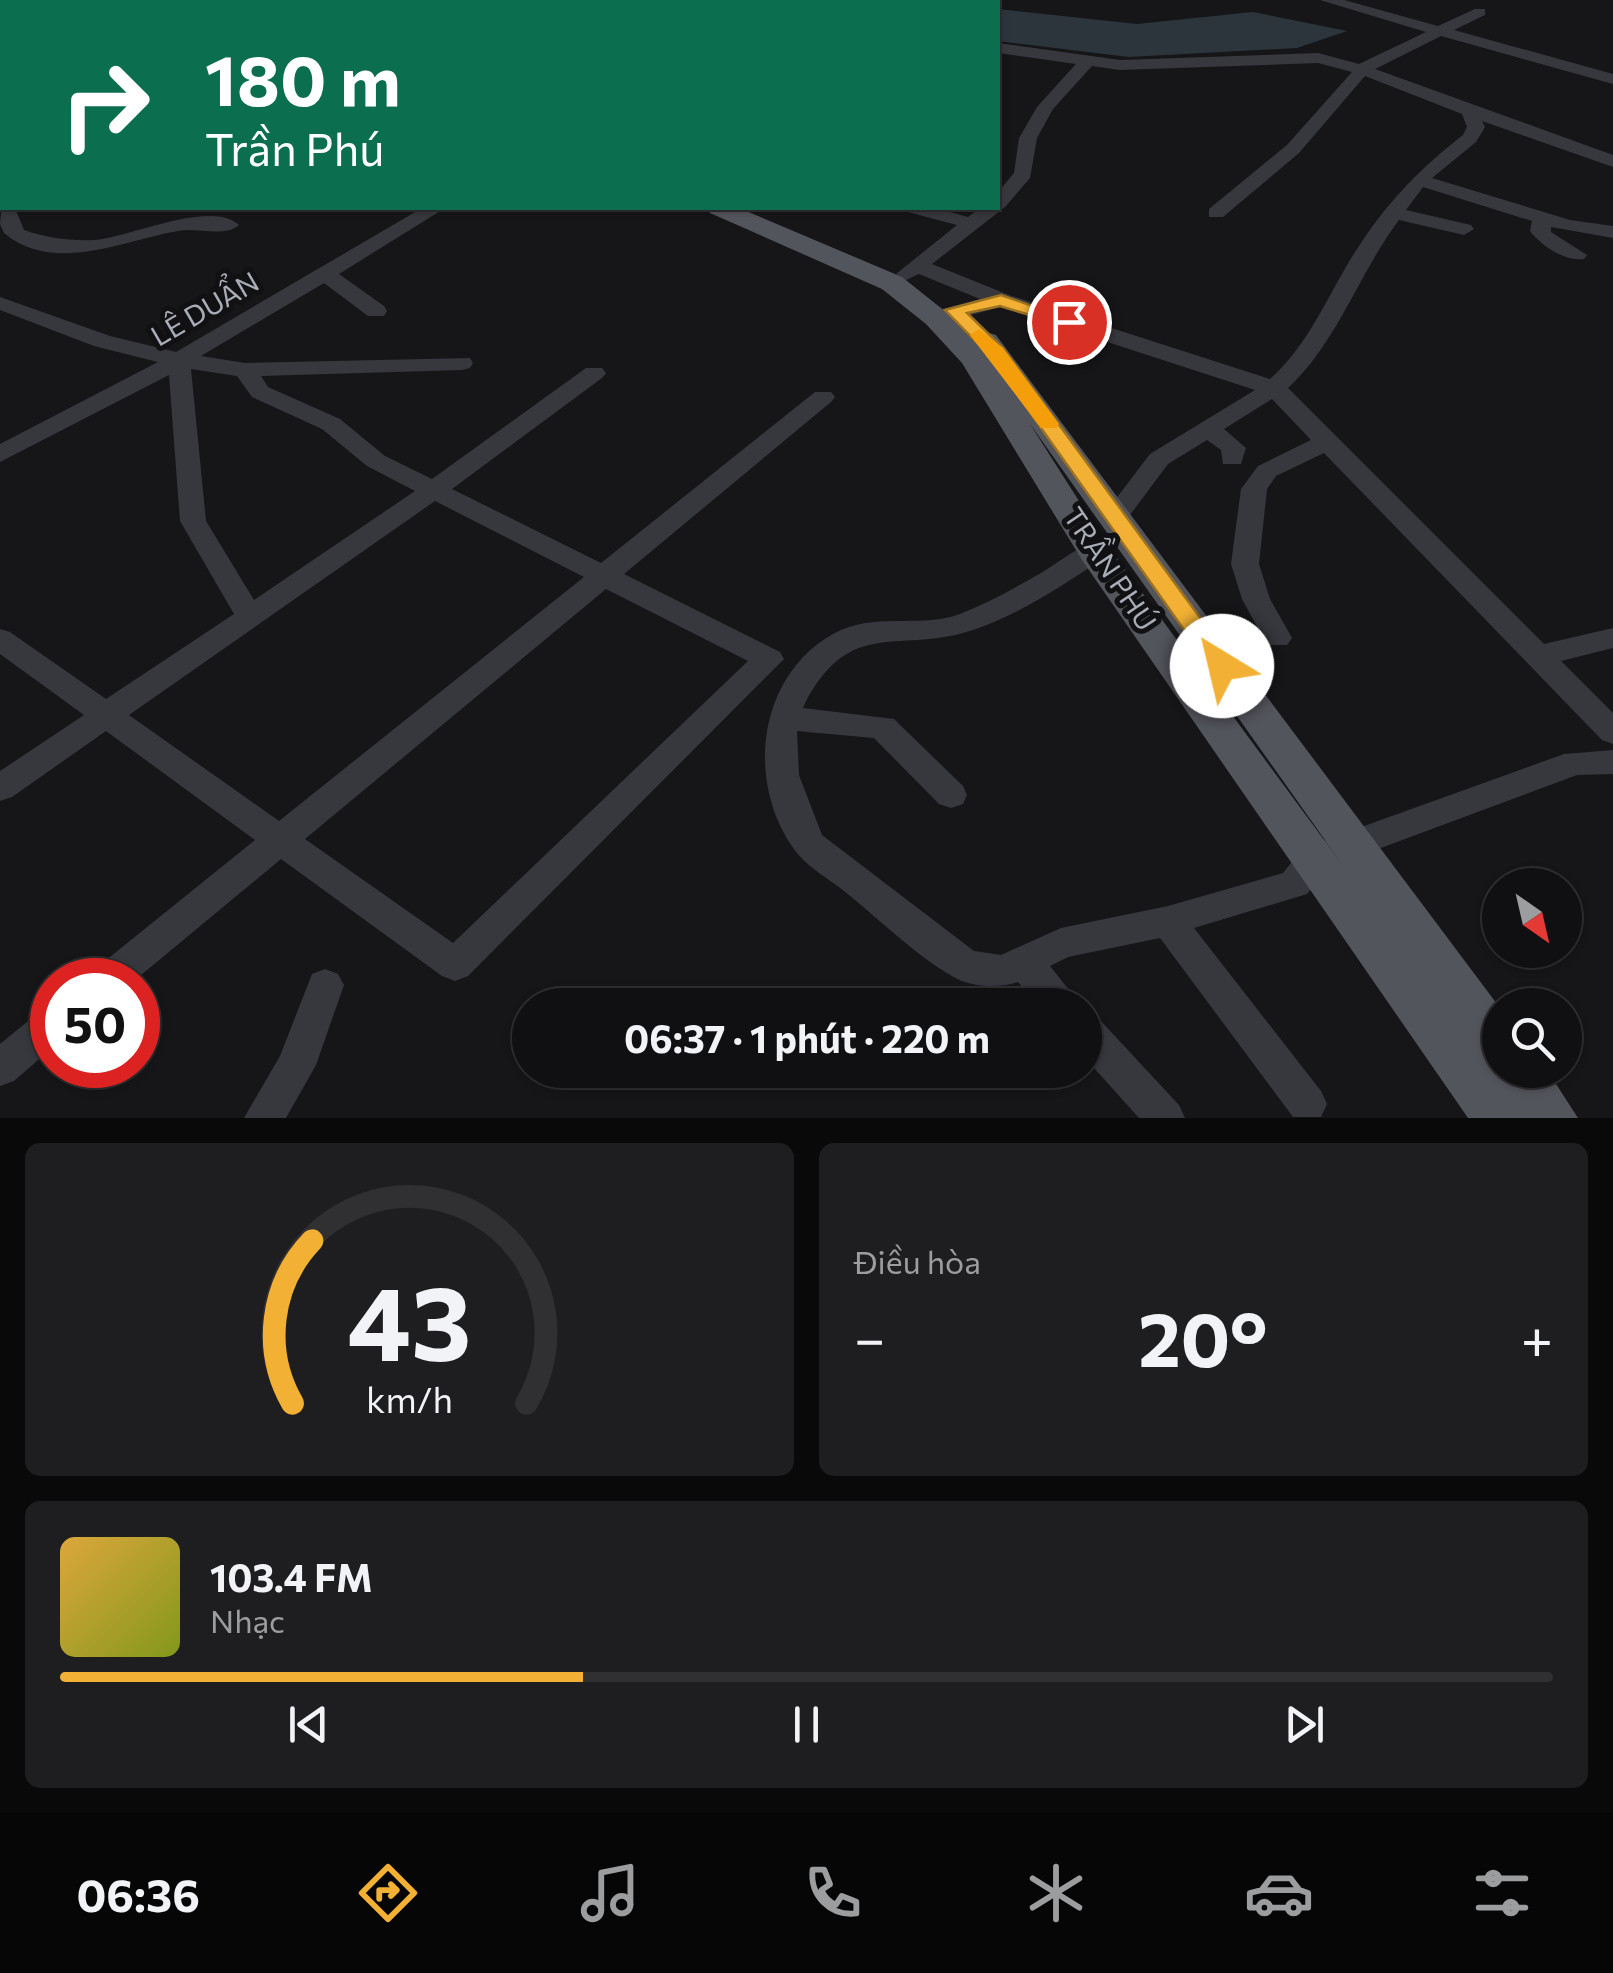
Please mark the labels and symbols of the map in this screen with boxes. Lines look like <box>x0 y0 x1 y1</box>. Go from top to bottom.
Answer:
street label: LÊ DUẨN <box>143 260 264 353</box>
pin <box>1027 280 1112 365</box>
street label: TRẦN PHÚ <box>1057 499 1167 637</box>
position arrow <box>1170 614 1274 718</box>
north arrow <box>1482 868 1582 968</box>
speed limit sign: 50 <box>30 958 160 1088</box>

